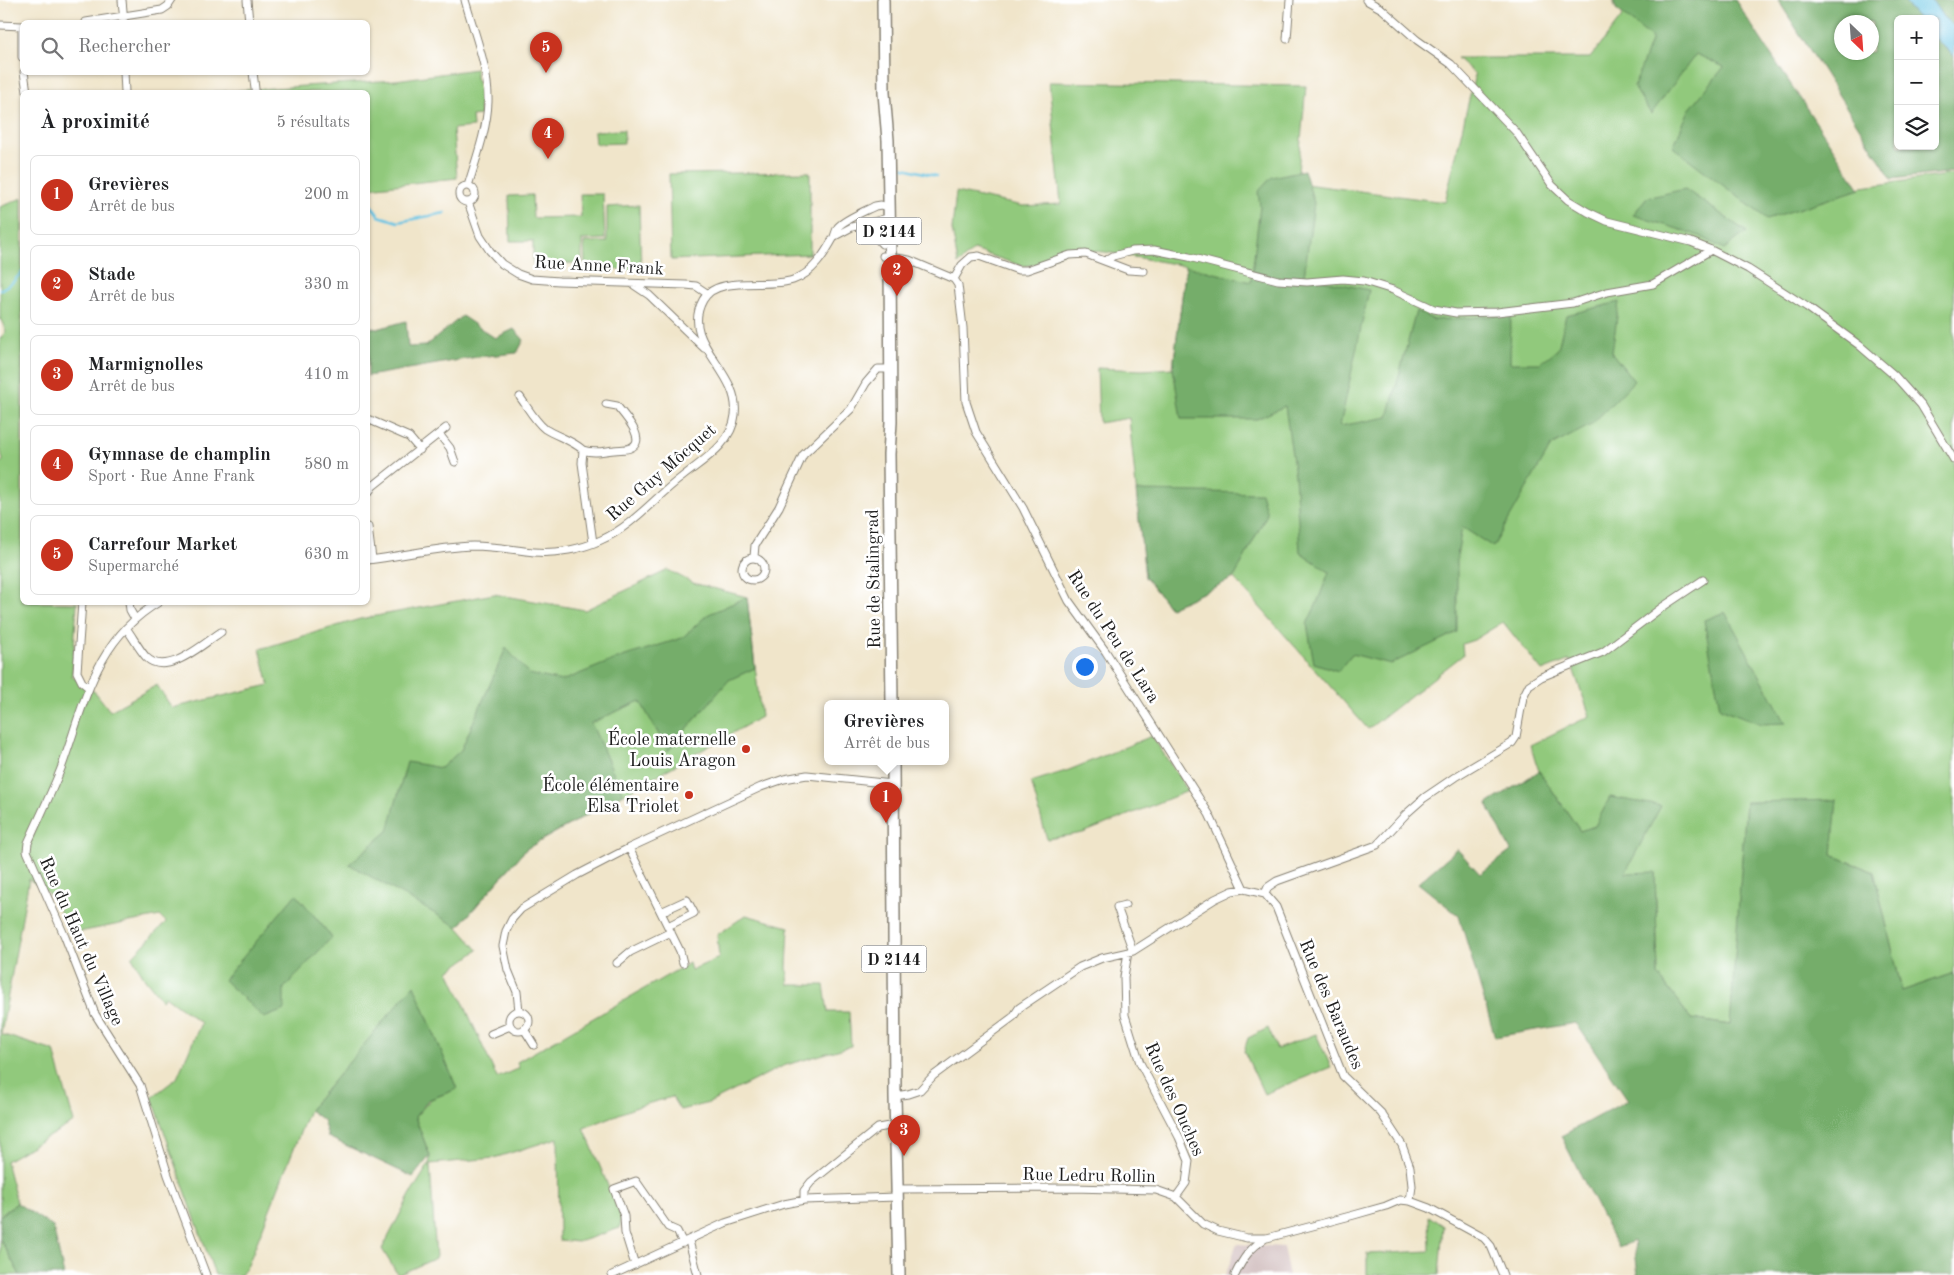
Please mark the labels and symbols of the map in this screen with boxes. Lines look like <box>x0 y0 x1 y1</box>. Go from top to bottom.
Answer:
north arrow <box>1834 15 1879 60</box>
pin: 5 <box>530 32 562 73</box>
pin: 4 <box>532 118 564 159</box>
road number: D 2144 <box>856 218 922 245</box>
street label: Rue Anne Frank <box>534 254 664 278</box>
pin: 2 <box>881 255 913 296</box>
street label: Rue Guy Môcquet <box>604 421 720 525</box>
street label: Rue de Stalingrad <box>864 509 884 649</box>
street label: Rue du Peu de Lara <box>1064 567 1163 706</box>
your location <box>1072 654 1098 680</box>
place label: École maternelle Louis Aragon <box>607 727 736 770</box>
marker: École maternelle Louis Aragon <box>740 743 752 755</box>
place label: École élémentaire Elsa Triolet <box>542 773 679 816</box>
pin: 1 <box>870 782 902 823</box>
marker: École élémentaire Elsa Triolet <box>683 789 695 801</box>
street label: Rue du Haut du Village <box>36 854 126 1028</box>
street label: Rue des Baraudes <box>1296 937 1367 1072</box>
road number: D 2144 <box>862 946 926 972</box>
street label: Rue des Ouches <box>1141 1040 1207 1159</box>
pin: 3 <box>888 1115 920 1156</box>
street label: Rue Ledru Rollin <box>1022 1166 1156 1186</box>

